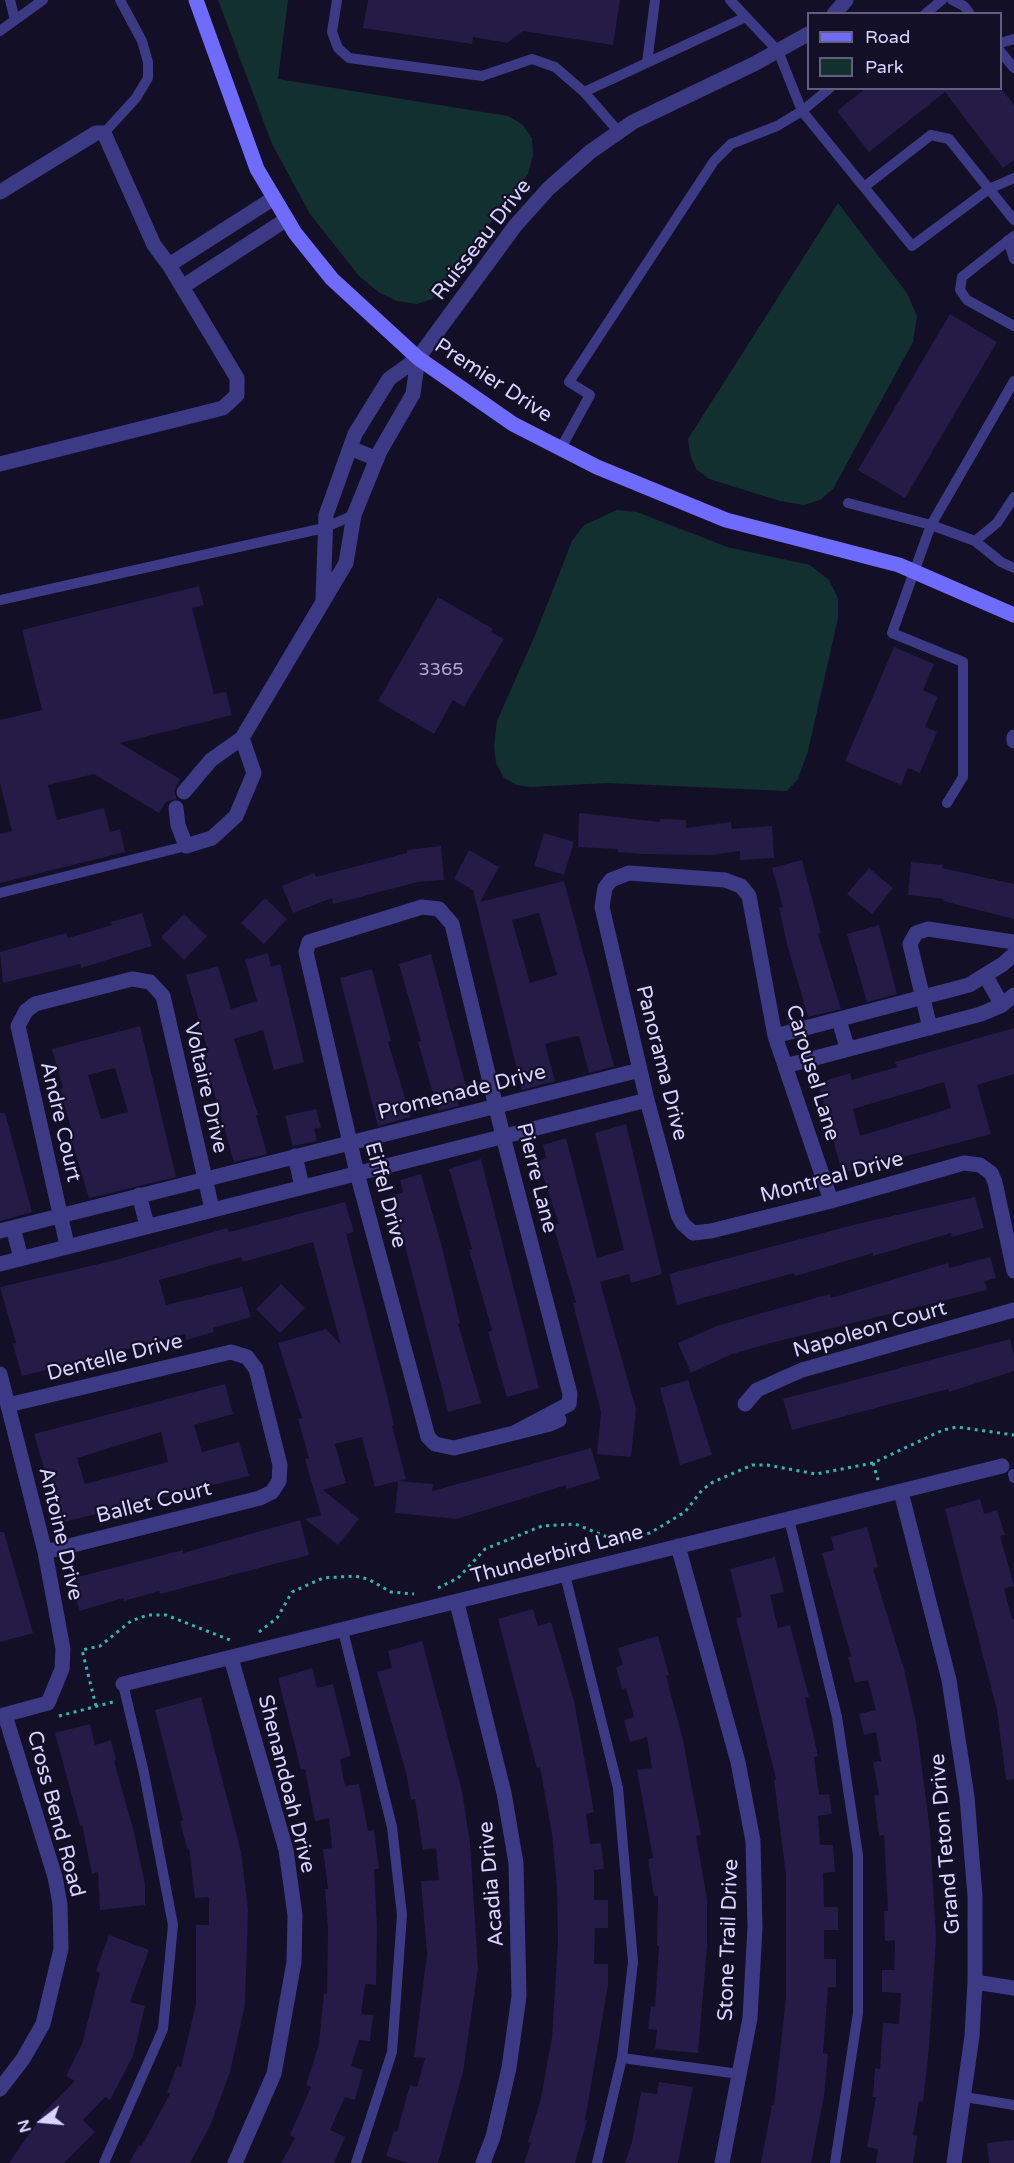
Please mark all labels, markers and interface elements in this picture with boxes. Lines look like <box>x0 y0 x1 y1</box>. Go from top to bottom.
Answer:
legend <box>807 12 1002 90</box>
text: Road <box>865 26 910 48</box>
text: Park <box>865 56 903 78</box>
street label: Ruisseau Drive <box>427 174 537 306</box>
street label: Premier Drive <box>429 334 557 428</box>
house number: 3365 <box>418 659 464 681</box>
street label: Panorama Drive <box>630 983 692 1143</box>
street label: Carousel Lane <box>779 1002 845 1144</box>
street label: Voltaire Drive <box>178 1020 232 1156</box>
street label: Andre Court <box>34 1059 86 1185</box>
street label: Promenade Drive <box>375 1060 549 1126</box>
street label: Pierre Lane <box>510 1120 562 1236</box>
street label: Eiffel Drive <box>359 1139 411 1251</box>
street label: Montreal Drive <box>758 1147 906 1209</box>
street label: Napoleon Court <box>790 1296 950 1364</box>
street label: Dentelle Drive <box>44 1329 186 1387</box>
street label: Antoine Drive <box>32 1465 88 1603</box>
street label: Ballet Court <box>94 1476 214 1530</box>
street label: Thunderbird Lane <box>468 1520 646 1590</box>
street label: Shenandoah Drive <box>252 1692 320 1876</box>
street label: Cross Bend Road <box>21 1728 89 1900</box>
street label: Grand Teton Drive <box>926 1753 966 1935</box>
street label: Acadia Drive <box>474 1820 510 1948</box>
street label: Stone Trail Drive <box>714 1858 744 2022</box>
north arrow <box>12 2091 72 2151</box>
text: N <box>13 2117 36 2135</box>

